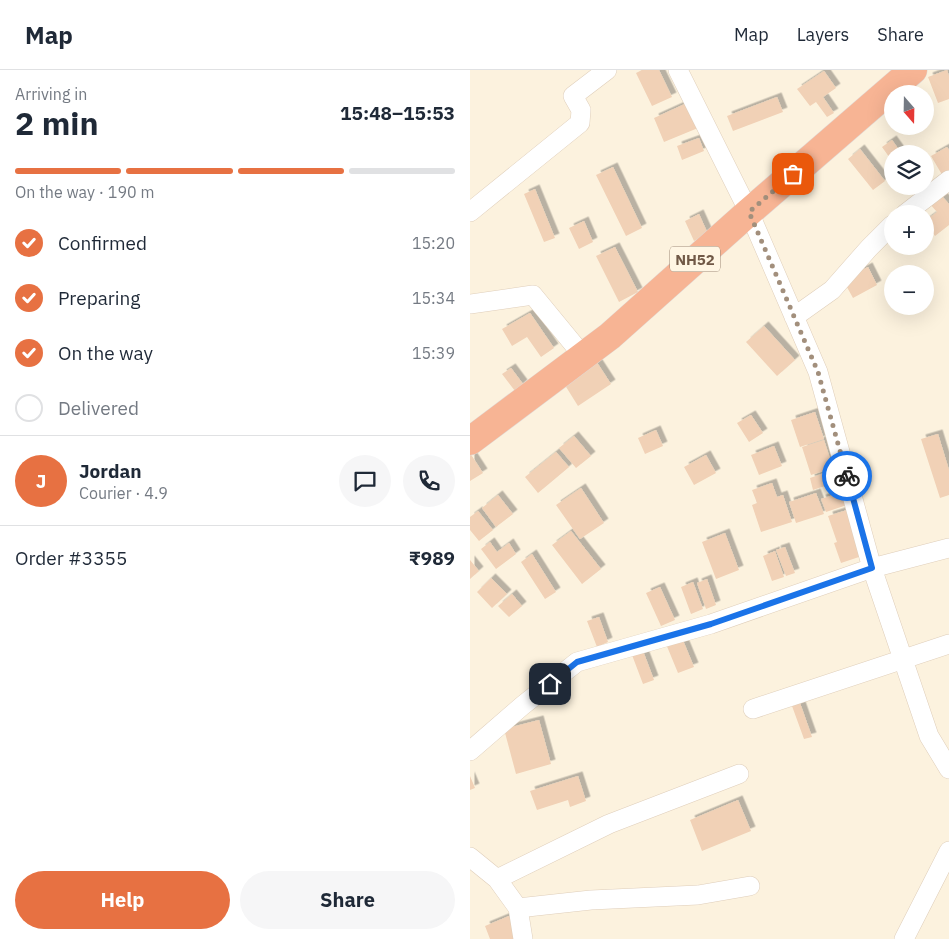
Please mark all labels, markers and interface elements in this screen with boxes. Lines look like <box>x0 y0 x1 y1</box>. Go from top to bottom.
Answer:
text: Map <box>25 19 73 51</box>
text: Map <box>734 23 769 46</box>
text: Layers <box>797 23 849 46</box>
text: Share <box>877 23 924 46</box>
text: Arriving in <box>15 84 87 104</box>
north arrow <box>884 85 934 135</box>
map controls <box>884 85 934 315</box>
text: 15:48–15:53 <box>340 101 455 125</box>
text: 2 min <box>15 102 99 144</box>
button: layers <box>884 145 934 195</box>
pin <box>772 153 814 195</box>
icon: bag <box>779 160 807 188</box>
text: On the way · 190 m <box>15 182 154 202</box>
button: + <box>884 205 934 255</box>
icon: check <box>15 229 43 257</box>
text: Confirmed <box>58 231 147 255</box>
text: 15:20 <box>412 233 455 253</box>
road number: NH52 <box>670 246 720 272</box>
button: − <box>884 265 934 315</box>
icon: check <box>15 284 43 312</box>
text: Preparing <box>58 286 140 310</box>
text: 15:34 <box>412 288 455 308</box>
icon: check <box>15 339 43 367</box>
text: On the way <box>58 341 153 365</box>
text: 15:39 <box>412 343 455 363</box>
text: Delivered <box>58 396 139 420</box>
courier <box>822 451 872 501</box>
button: chat <box>339 455 391 507</box>
button: phone <box>403 455 455 507</box>
text: Jordan <box>79 459 142 483</box>
icon: bike <box>833 462 861 490</box>
text: J <box>36 469 46 493</box>
text: Courier · 4.9 <box>79 483 168 503</box>
text: Order #3355 <box>15 546 127 570</box>
text: ₹989 <box>409 546 455 570</box>
pin <box>529 663 571 705</box>
icon: home <box>536 670 564 698</box>
button: Help <box>15 871 230 929</box>
button: Share <box>240 871 455 929</box>

